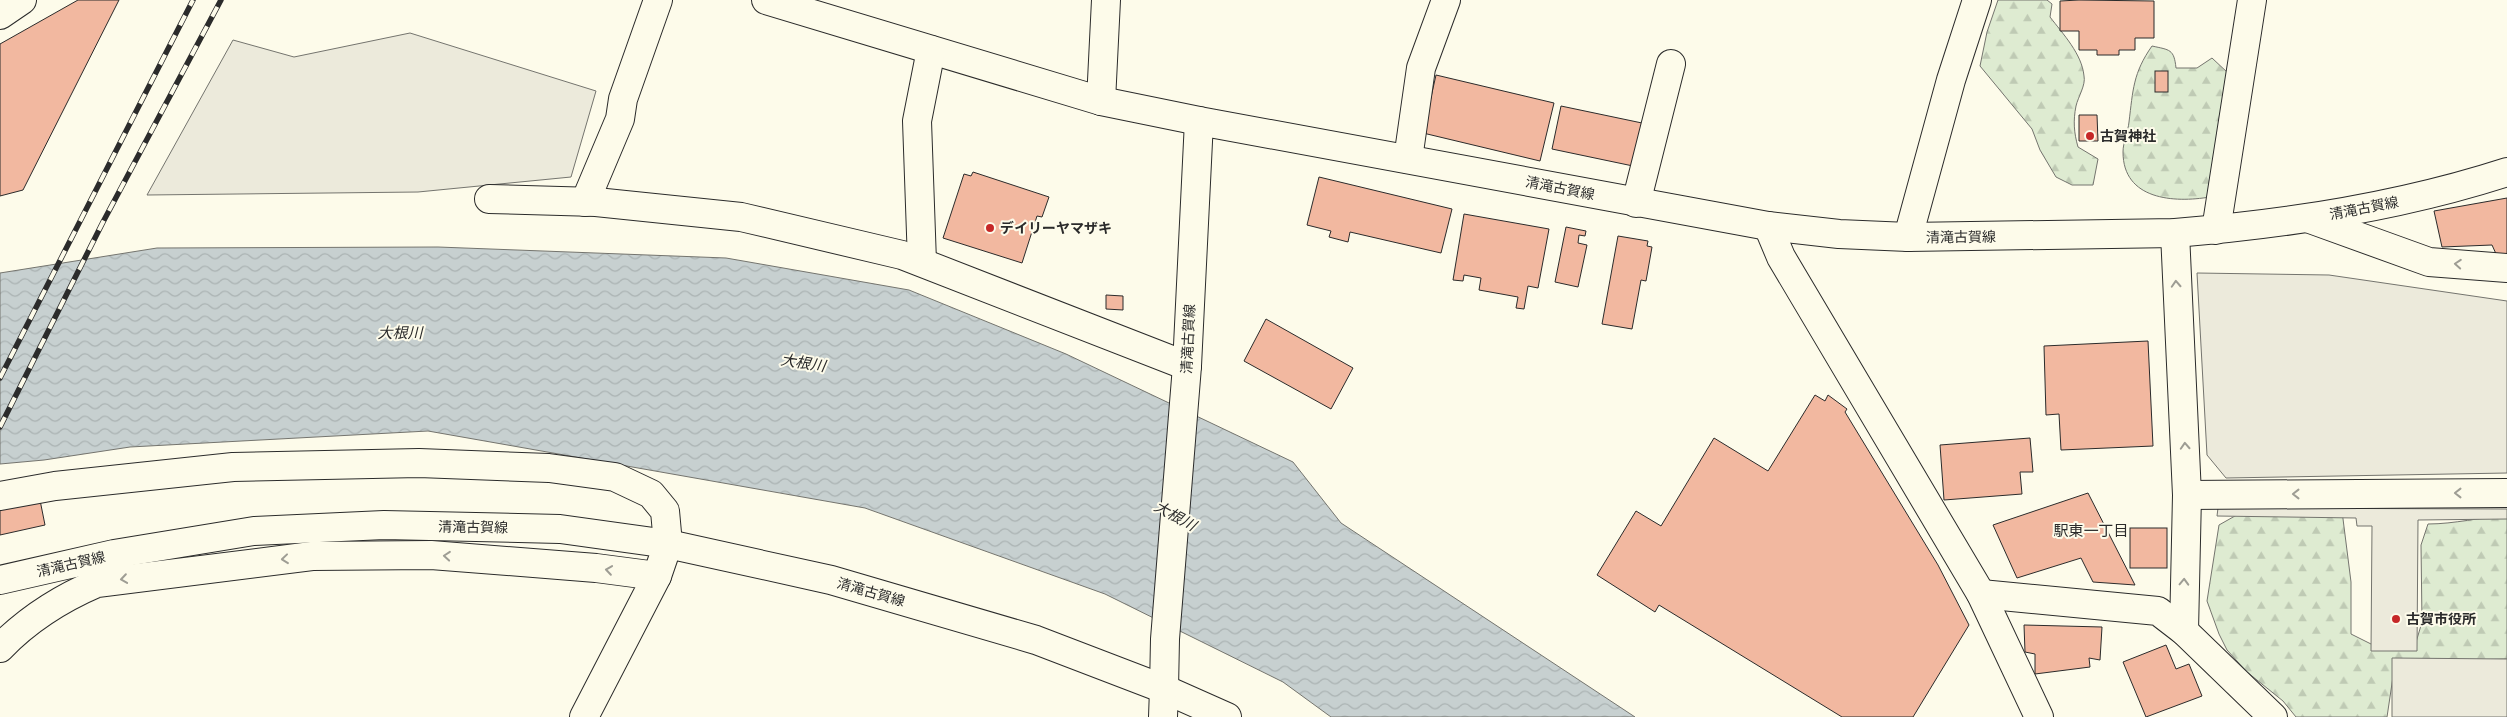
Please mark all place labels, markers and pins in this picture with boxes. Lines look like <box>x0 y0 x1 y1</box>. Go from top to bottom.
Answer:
place label: 古賀神社 <box>2100 127 2156 145</box>
marker: 古賀神社 <box>2084 130 2096 142</box>
place label: デイリーヤマザキ <box>1000 219 1112 237</box>
marker: デイリーヤマザキ <box>984 222 996 234</box>
place label: 古賀市役所 <box>2406 610 2476 628</box>
marker: 古賀市役所 <box>2390 613 2402 625</box>

